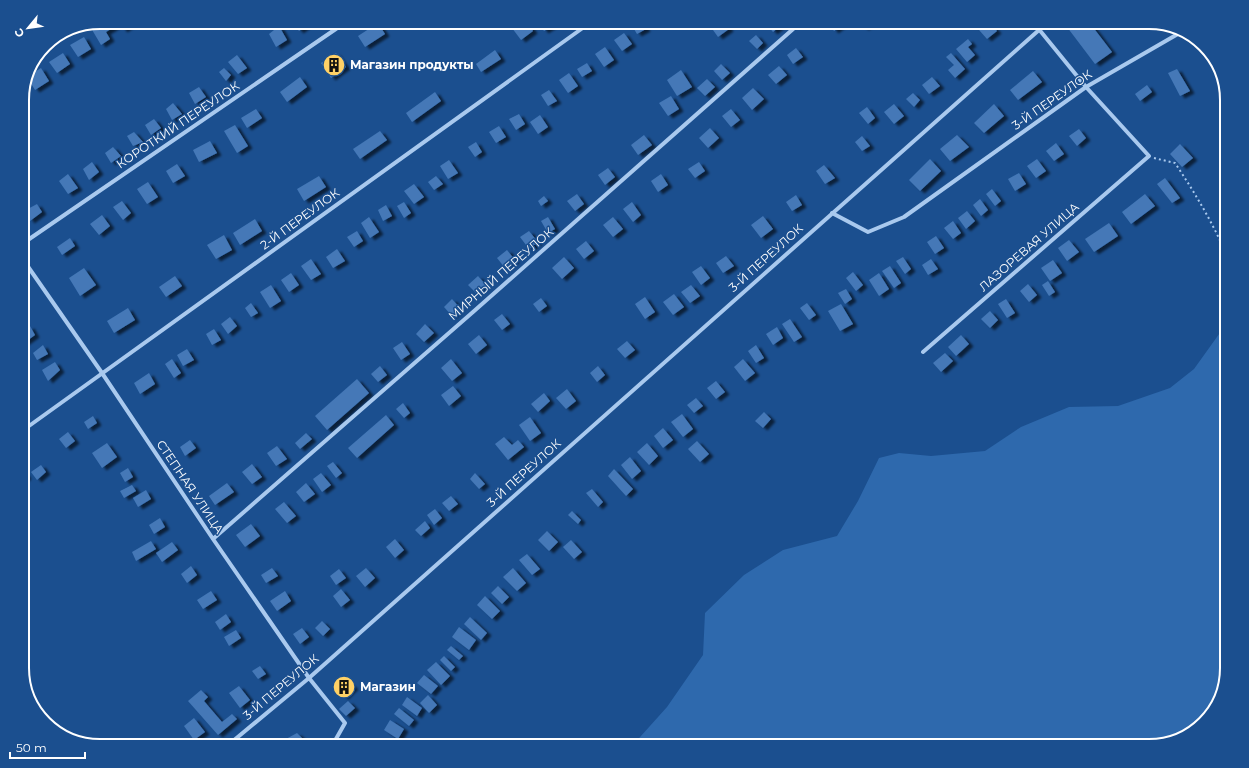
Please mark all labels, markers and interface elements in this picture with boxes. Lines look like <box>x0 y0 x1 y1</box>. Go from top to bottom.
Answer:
north arrow <box>8 8 48 48</box>
text: С <box>11 26 27 40</box>
building icon: Магазин продукты <box>321 52 347 78</box>
place label: Магазин продукты <box>350 57 474 72</box>
street label: 3-Й ПЕРЕУЛОК <box>1009 66 1095 133</box>
street label: КОРОТКИЙ ПЕРЕУЛОК <box>113 77 243 171</box>
street label: 2-Й ПЕРЕУЛОК <box>257 184 343 252</box>
street label: ЛАЗОРЕВАЯ УЛИЦА <box>976 199 1082 294</box>
street label: 3-Й ПЕРЕУЛОК <box>726 220 806 295</box>
street label: МИРНЫЙ ПЕРЕУЛОК <box>445 223 557 323</box>
street label: 3-Й ПЕРЕУЛОК <box>484 435 564 510</box>
street label: СТЕПНАЯ УЛИЦА <box>154 437 227 536</box>
street label: 3-Й ПЕРЕУЛОК <box>240 650 322 723</box>
building icon: Магазин <box>331 674 357 700</box>
place label: Магазин <box>360 679 416 694</box>
scale bar <box>10 734 85 760</box>
text: 50 m <box>16 740 47 755</box>

